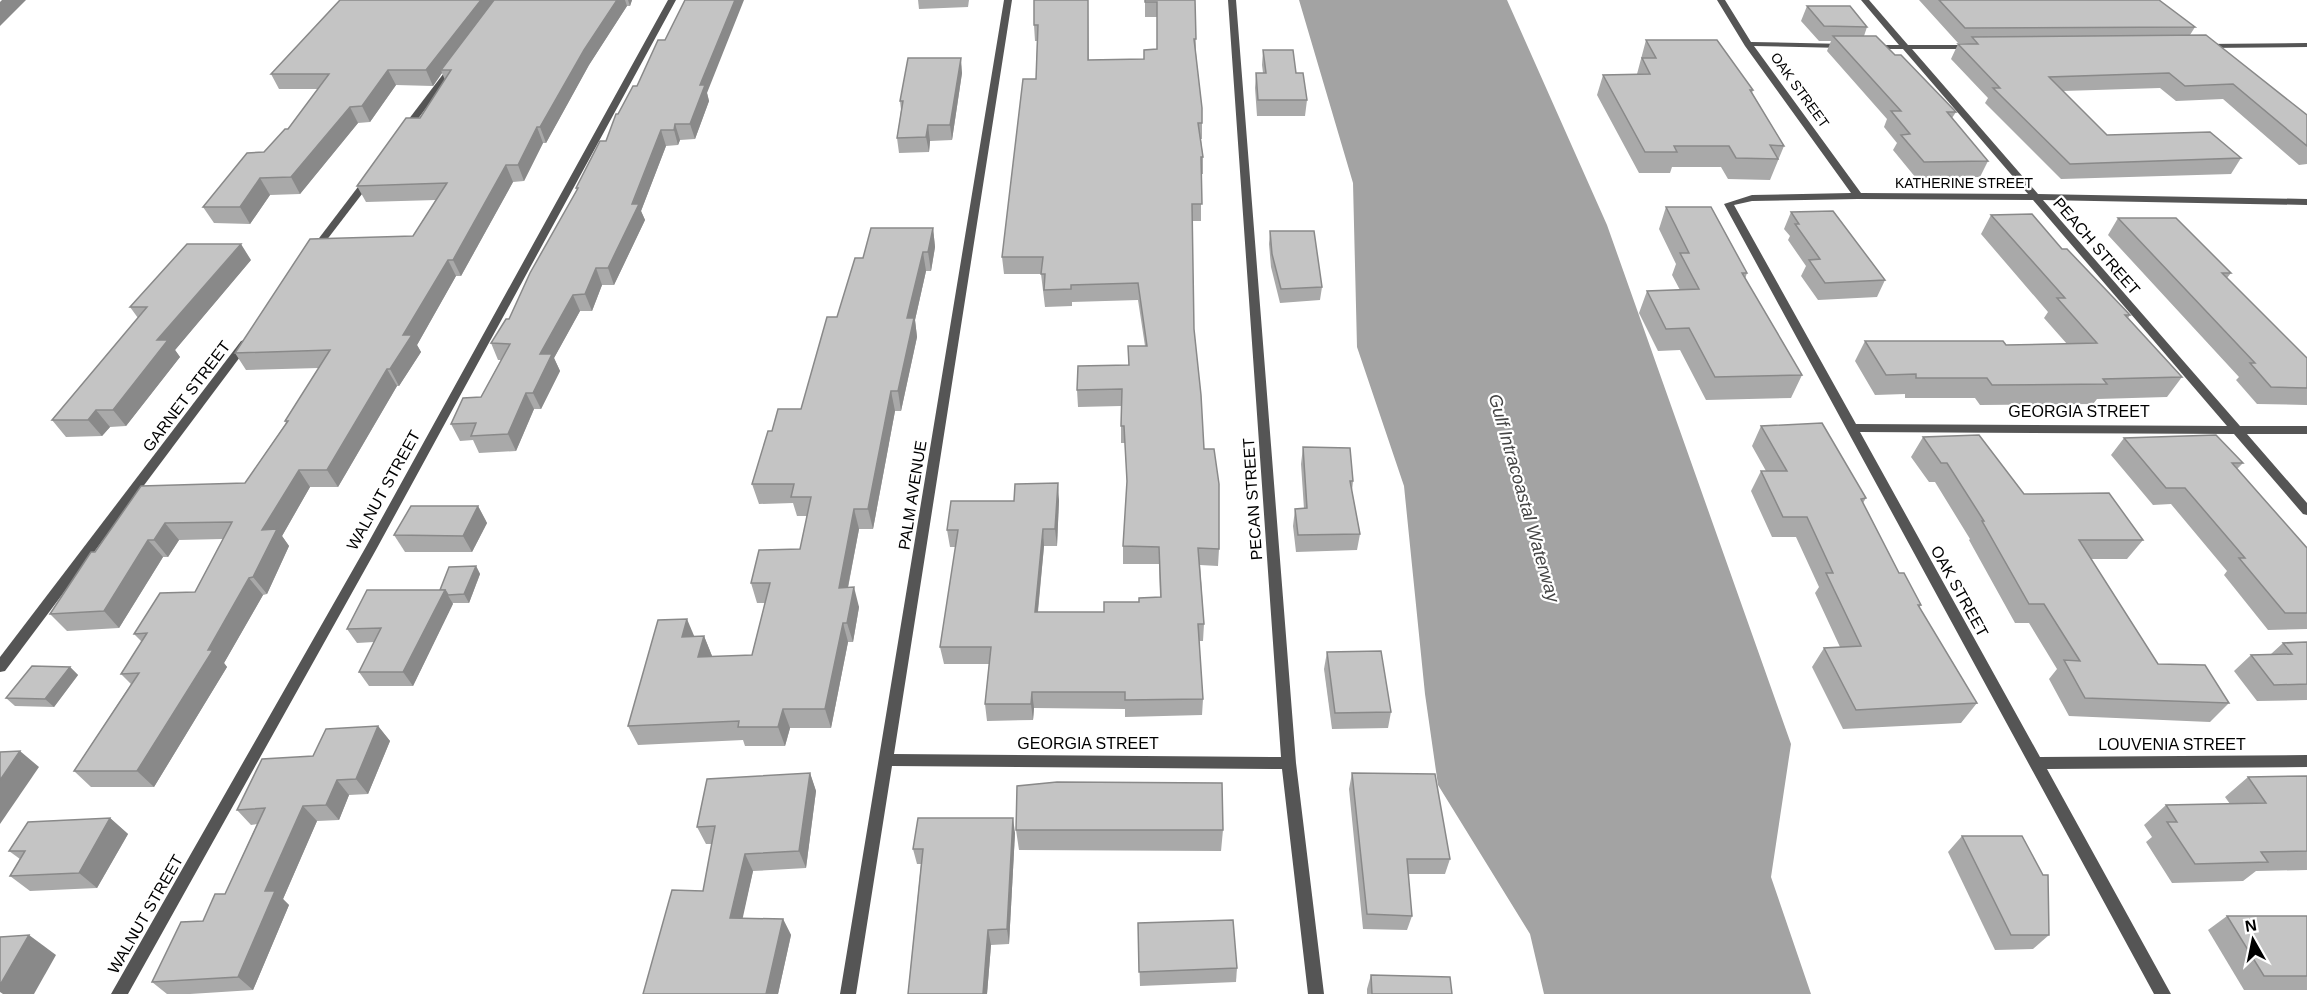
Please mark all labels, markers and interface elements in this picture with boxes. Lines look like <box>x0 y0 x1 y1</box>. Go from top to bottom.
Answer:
street label: OAK STREET <box>1767 49 1833 131</box>
street label: KATHERINE STREET <box>1895 175 2034 191</box>
street label: PEACH STREET <box>2050 194 2143 298</box>
street label: GARNET STREET <box>139 338 234 455</box>
water label: Gulf Intracoastal Waterway <box>1485 392 1564 605</box>
street label: GEORGIA STREET <box>2008 403 2150 420</box>
street label: WALNUT STREET <box>343 427 424 553</box>
street label: PECAN STREET <box>1240 437 1265 561</box>
street label: PALM AVENUE <box>895 439 930 551</box>
street label: OAK STREET <box>1928 543 1992 640</box>
street label: GEORGIA STREET <box>1017 735 1159 752</box>
street label: LOUVENIA STREET <box>2098 736 2246 753</box>
street label: WALNUT STREET <box>105 852 186 977</box>
north arrow <box>2223 910 2283 970</box>
text: N <box>2244 916 2258 935</box>

